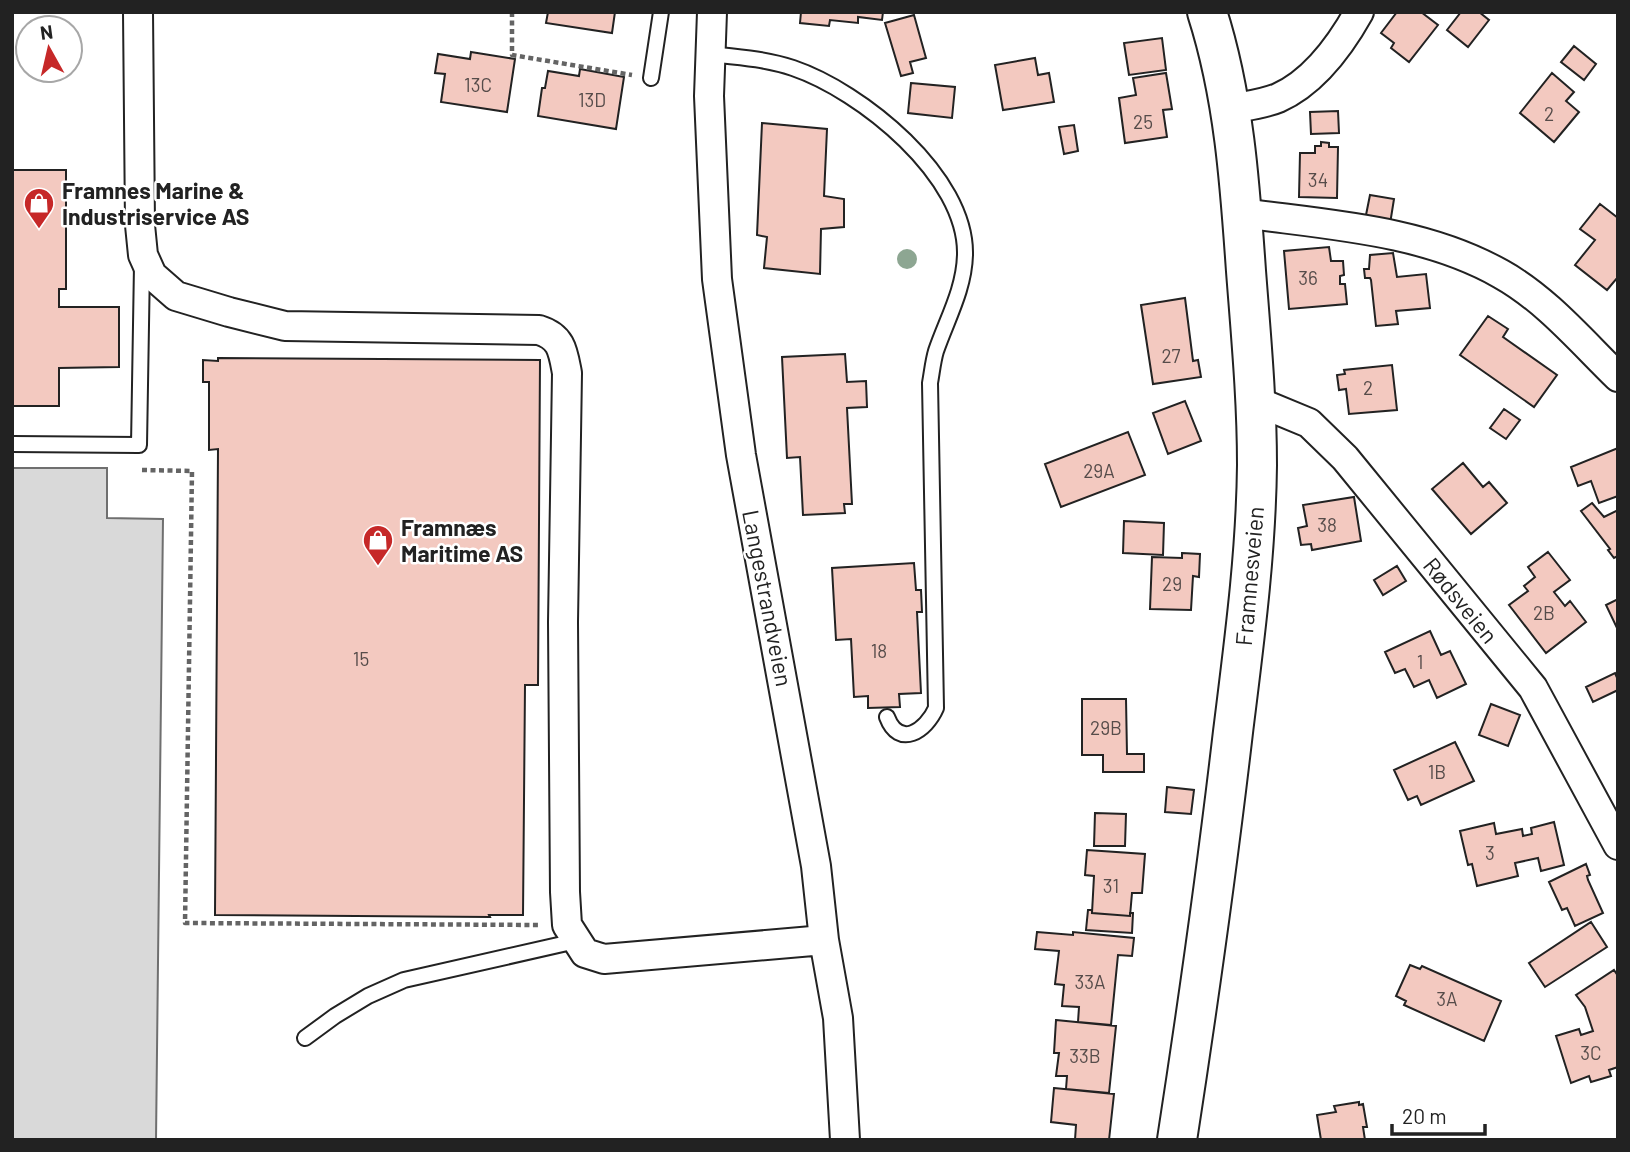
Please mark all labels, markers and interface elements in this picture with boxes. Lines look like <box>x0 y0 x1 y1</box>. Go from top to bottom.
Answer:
north arrow <box>14 14 84 84</box>
text: N <box>39 19 54 44</box>
house number: 13C <box>464 73 492 96</box>
house number: 13D <box>578 88 606 111</box>
house number: 2 <box>1544 102 1554 125</box>
house number: 25 <box>1133 110 1153 133</box>
house number: 34 <box>1308 168 1328 191</box>
place label: Framnes Marine & Industriservice AS <box>62 176 250 230</box>
shop icon: Framnes Marine & Industriservice AS <box>22 186 56 230</box>
house number: 36 <box>1298 266 1318 289</box>
house number: 27 <box>1161 344 1181 367</box>
house number: 2 <box>1363 376 1373 399</box>
house number: 29A <box>1083 459 1115 482</box>
street label: Framnesveien <box>1229 505 1269 647</box>
street label: Langestrandveien <box>737 507 799 689</box>
place label: Framnæs Maritime AS <box>401 513 523 567</box>
house number: 38 <box>1317 513 1337 536</box>
shop icon: Framnæs Maritime AS <box>361 523 395 567</box>
street label: Rødsveien <box>1418 551 1504 649</box>
house number: 29 <box>1162 572 1182 595</box>
house number: 2B <box>1533 601 1555 624</box>
house number: 18 <box>871 639 887 662</box>
house number: 15 <box>353 647 369 670</box>
house number: 1 <box>1417 650 1423 673</box>
house number: 29B <box>1090 716 1122 739</box>
house number: 1B <box>1428 760 1446 783</box>
house number: 3 <box>1485 841 1495 864</box>
house number: 31 <box>1103 874 1119 897</box>
house number: 33A <box>1074 970 1106 993</box>
house number: 3A <box>1436 987 1458 1010</box>
house number: 3C <box>1580 1041 1602 1064</box>
house number: 33B <box>1069 1044 1101 1067</box>
scale bar <box>1392 1092 1485 1136</box>
text: 20 m <box>1402 1103 1447 1128</box>

